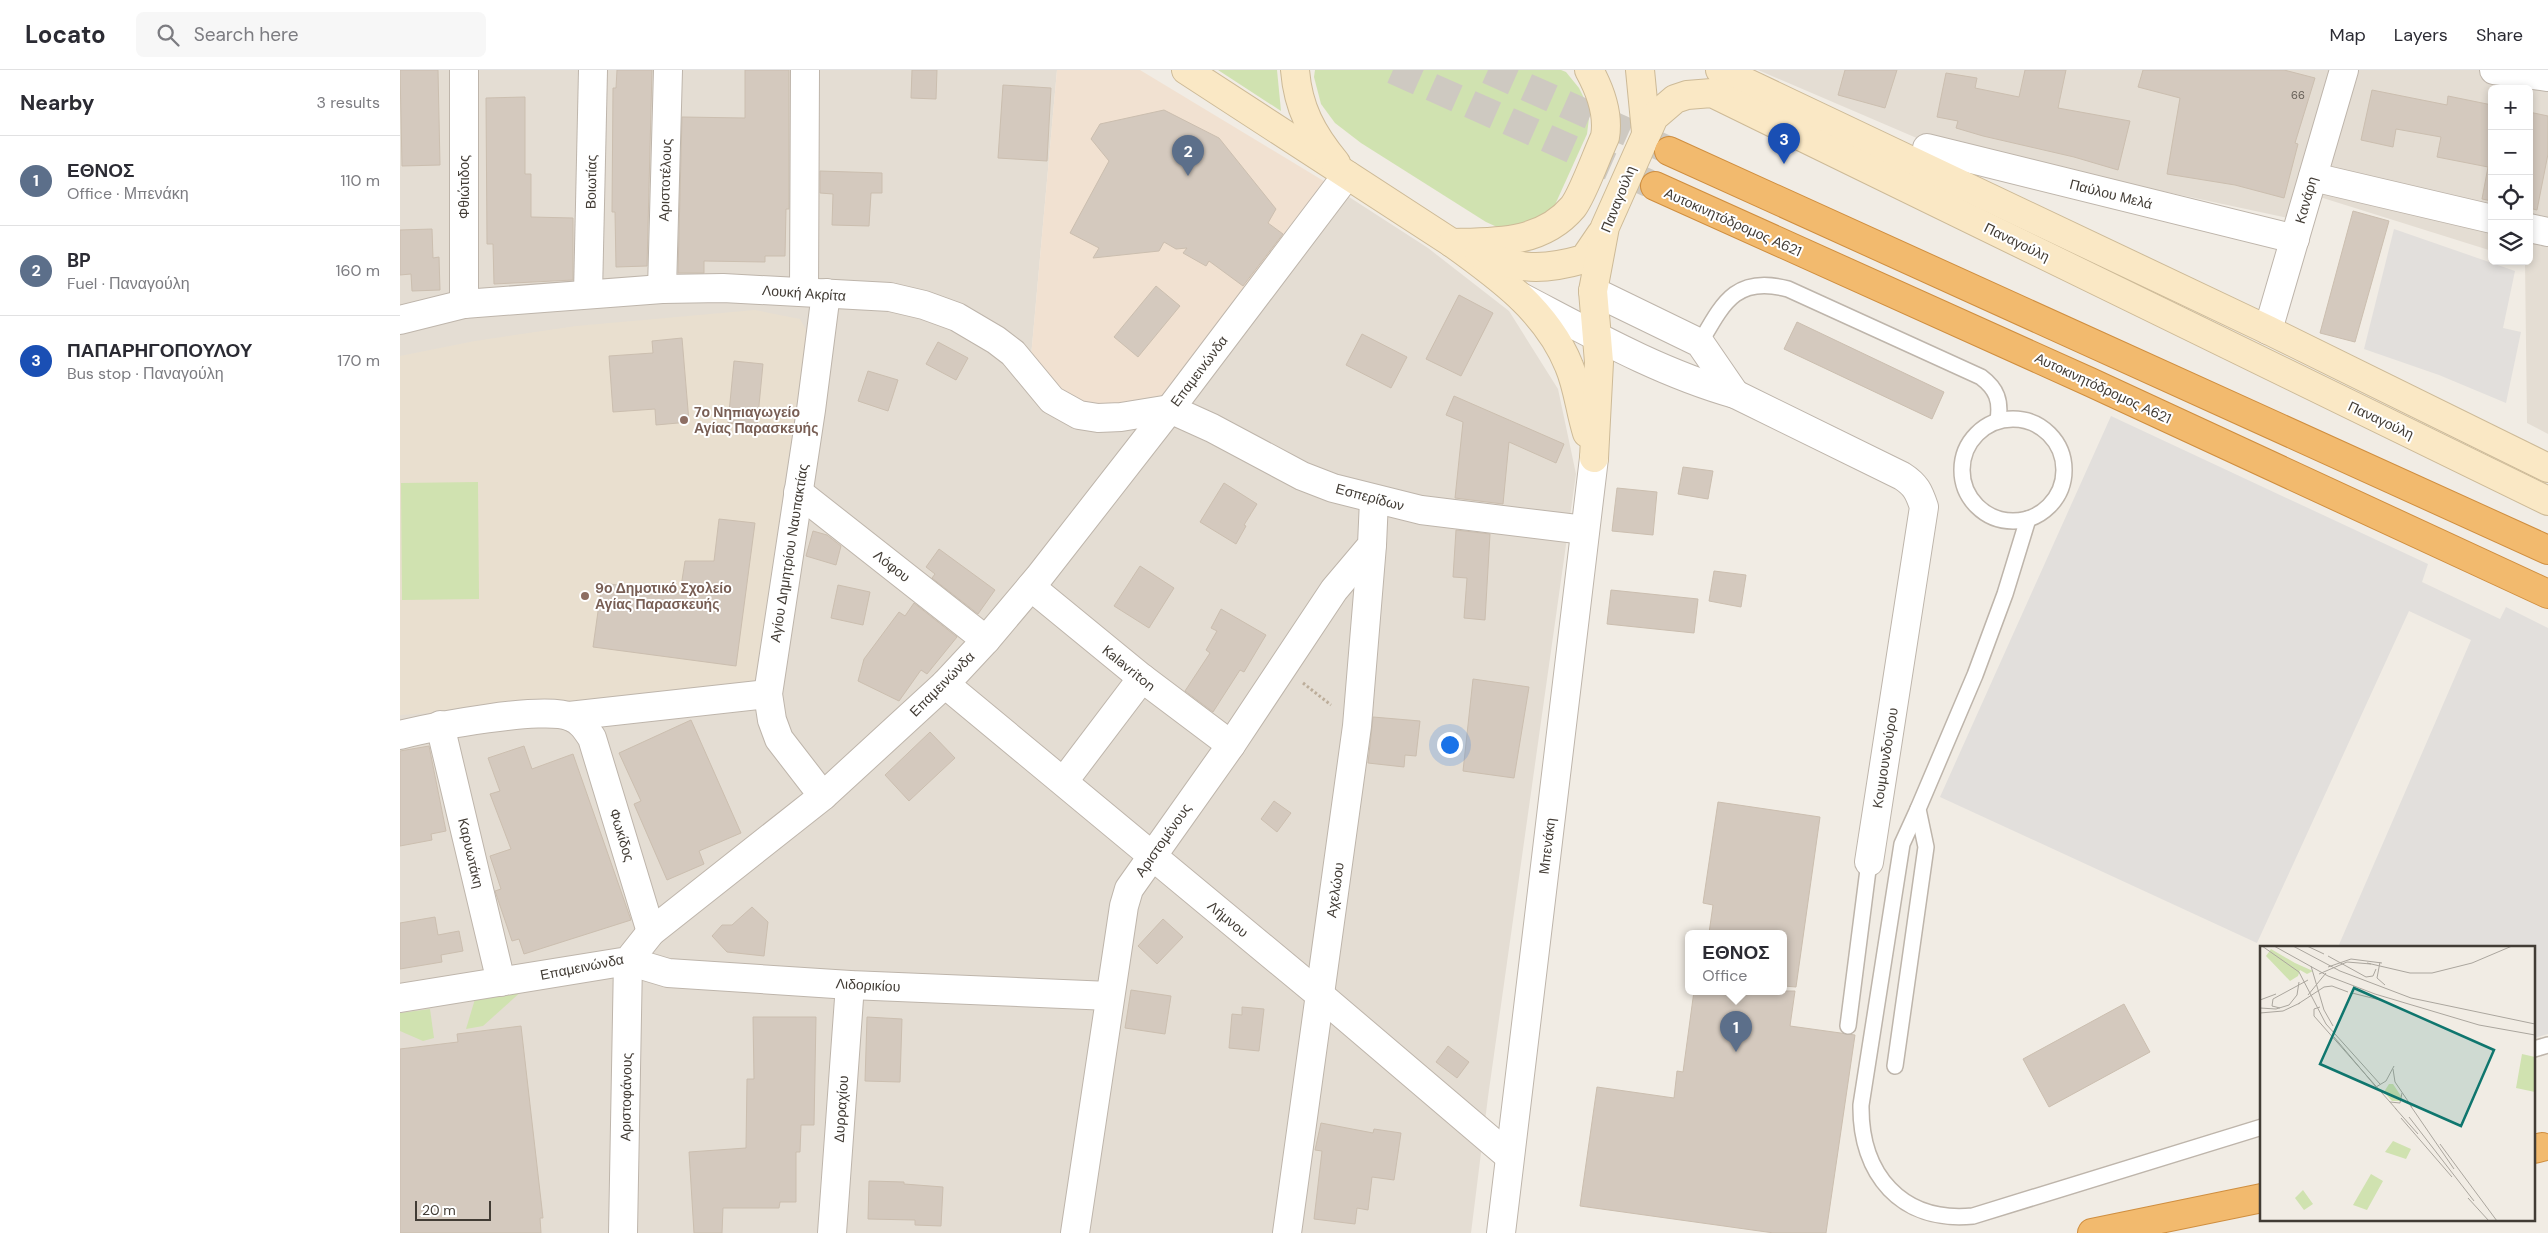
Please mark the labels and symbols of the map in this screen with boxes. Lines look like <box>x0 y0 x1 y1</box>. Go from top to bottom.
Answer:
house number: 66 <box>2291 88 2305 102</box>
pin: 3 <box>1768 123 1800 164</box>
pin: 2 <box>1172 135 1204 176</box>
street label: Αριστοτέλους <box>655 138 675 222</box>
street label: Βοιωτίας <box>582 154 600 209</box>
street label: Φθιώτιδος <box>455 155 473 219</box>
street label: Παναγούλη <box>1596 163 1640 235</box>
street label: Κανάρη <box>2291 174 2321 226</box>
street label: Παύλου Μελά <box>2068 175 2154 213</box>
street label: Αυτοκινητόδρομος Α621 <box>1662 184 1804 260</box>
street label: Παναγούλη <box>1981 218 2053 266</box>
street label: Λουκή Ακρίτα <box>761 281 847 305</box>
street label: Επαμεινώνδα <box>1166 332 1232 410</box>
street label: Αυτοκινητόδρομος Α621 <box>2032 348 2174 428</box>
street label: Παναγούλη <box>2345 397 2417 443</box>
place label: 7ο Νηπιαγωγείο Αγίας Παρασκευής <box>694 403 818 437</box>
marker: 7ο Νηπιαγωγείο Αγίας Παρασκευής <box>678 414 690 426</box>
street label: Αγίου Δημητρίου Ναυπακτίας <box>766 462 812 644</box>
street label: Εσπερίδων <box>1334 479 1406 515</box>
street label: Λόφου <box>870 546 914 586</box>
place label: 9ο Δημοτικό Σχολείο Αγίας Παρασκευής <box>595 579 732 613</box>
marker: 9ο Δημοτικό Σχολείο Αγίας Παρασκευής <box>579 590 591 602</box>
street label: Kalavriton <box>1099 641 1159 695</box>
street label: Επαμεινώνδα <box>906 648 978 720</box>
street label: Κουμουνδούρου <box>1868 706 1902 810</box>
your location <box>1437 732 1463 758</box>
street label: Αριστομένους <box>1131 800 1195 880</box>
street label: Φωκίδος <box>605 806 639 864</box>
street label: Καρυωτάκη <box>454 816 488 890</box>
street label: Μπενάκη <box>1535 817 1559 875</box>
street label: Αχελώου <box>1322 861 1348 919</box>
street label: Λήμνου <box>1204 897 1252 941</box>
inset map <box>2260 946 2536 1220</box>
street label: Επαμεινώνδα <box>539 950 625 984</box>
street label: Λιδορικίου <box>835 974 901 996</box>
pin: 1 <box>1720 1011 1752 1052</box>
street label: Αριστοφάνους <box>616 1052 636 1141</box>
street label: Δυρραχίου <box>830 1075 852 1143</box>
scale bar <box>415 1198 491 1221</box>

